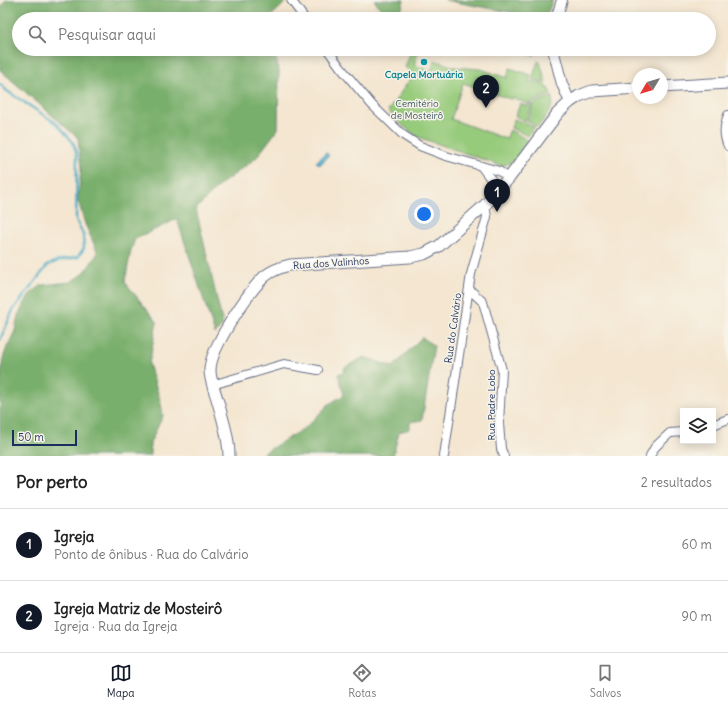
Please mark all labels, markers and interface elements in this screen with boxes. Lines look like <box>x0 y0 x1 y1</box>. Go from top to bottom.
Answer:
search box <box>12 12 716 56</box>
icon: search <box>26 23 48 45</box>
text: Pesquisar aqui <box>58 25 156 44</box>
marker: Capela Mortuária <box>419 57 429 67</box>
place label: Capela Mortuária <box>385 68 463 81</box>
north arrow <box>632 68 668 104</box>
pin: 2 <box>473 75 499 108</box>
park label: Cemitério de Mosteirô <box>391 97 444 122</box>
pin: 1 <box>484 179 510 212</box>
your location <box>414 204 434 224</box>
street label: Rua dos Valinhos <box>292 254 370 272</box>
street label: Rua do Calvário <box>442 292 464 364</box>
street label: Rua Padre Lobo <box>485 369 498 441</box>
map controls <box>680 408 716 444</box>
button: layers <box>680 408 716 444</box>
scale bar <box>12 428 77 447</box>
text: 50 m <box>18 430 44 444</box>
text: Por perto <box>16 471 87 493</box>
text: 2 resultados <box>641 474 712 491</box>
text: Igreja <box>54 527 94 546</box>
text: 1 <box>26 536 32 553</box>
text: 60 m <box>681 536 712 553</box>
text: Ponto de ônibus · Rua do Calvário <box>54 546 248 563</box>
text: Igreja Matriz de Mosteirô <box>54 599 222 618</box>
text: 2 <box>25 608 33 625</box>
text: 90 m <box>681 608 712 625</box>
text: Igreja · Rua da Igreja <box>54 618 177 635</box>
tab: Mapa <box>107 662 135 700</box>
tab: Rotas <box>348 662 376 700</box>
tab: Salvos <box>590 662 621 700</box>

